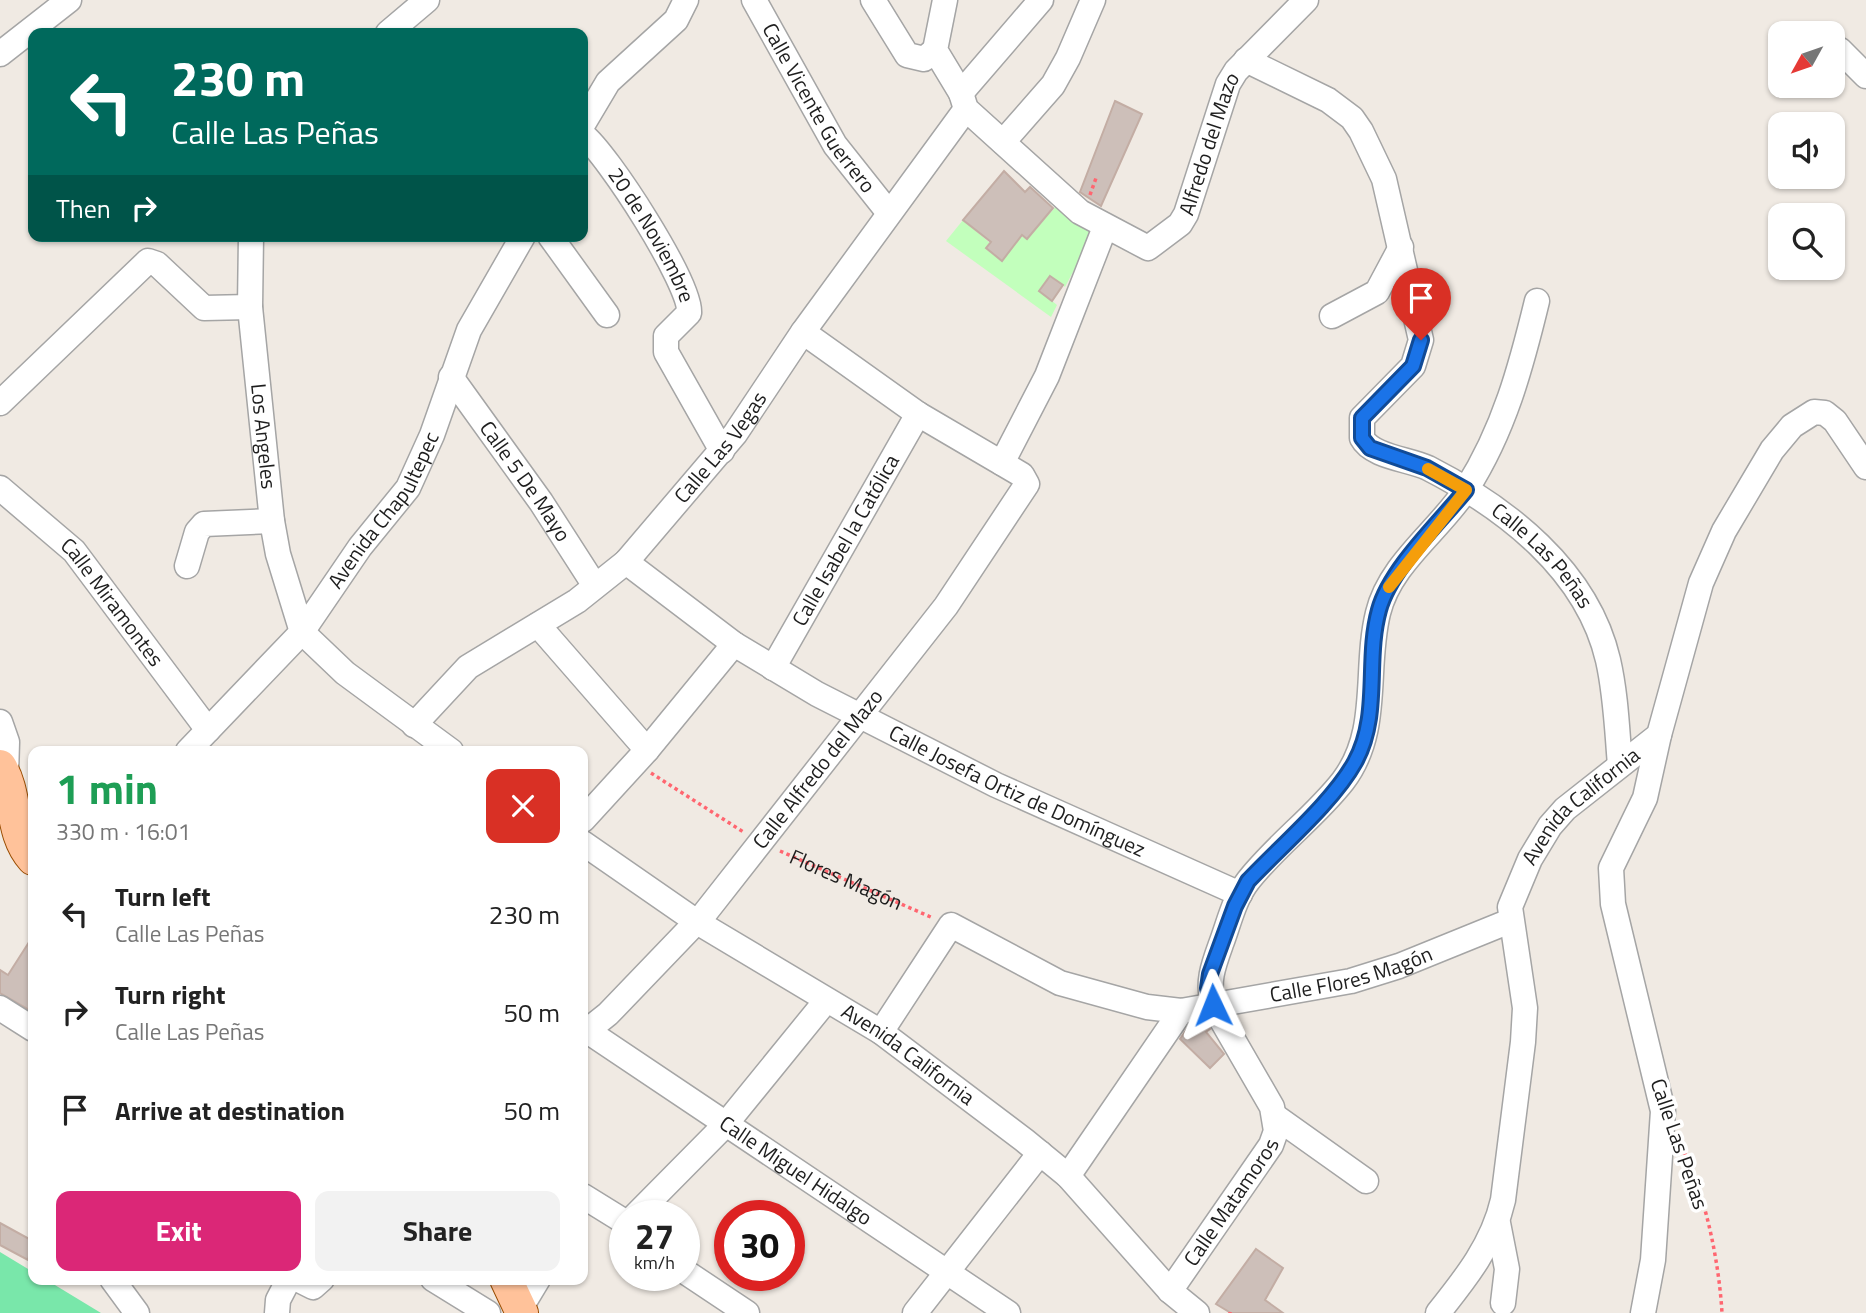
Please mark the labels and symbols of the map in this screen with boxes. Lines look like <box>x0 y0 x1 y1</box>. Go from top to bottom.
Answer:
street label: Calle Vicente Guerrero <box>755 17 884 199</box>
north arrow <box>1768 21 1844 98</box>
street label: Alfredo del Mazo <box>1170 65 1247 219</box>
street label: 20 de Noviembre <box>601 160 704 306</box>
pin <box>1391 268 1451 340</box>
street label: Los Angeles <box>243 382 286 491</box>
street label: Calle Las Vegas <box>666 384 774 510</box>
street label: Calle 5 De Mayo <box>472 414 579 548</box>
street label: Avenida Chapultepec <box>319 426 447 595</box>
street label: Calle Isabel la Católica <box>783 448 907 632</box>
street label: Calle Las Peñas <box>1485 494 1602 614</box>
street label: Calle Miramontes <box>54 529 172 673</box>
street label: Calle Alfredo del Mazo <box>744 682 890 855</box>
street label: Calle Josefa Ortiz de Domínguez <box>884 716 1151 865</box>
street label: Avenida California <box>1513 739 1647 871</box>
street label: Flores Magón <box>785 840 908 918</box>
street label: Calle Flores Magón <box>1267 937 1437 1010</box>
position arrow <box>1176 968 1250 1042</box>
street label: Avenida California <box>836 995 982 1113</box>
street label: Calle Las Peñas <box>1643 1074 1717 1213</box>
street label: Calle Miguel Hidalgo <box>713 1107 879 1233</box>
street label: Calle Matamoros <box>1175 1134 1287 1272</box>
speed limit sign: 30 <box>714 1200 805 1291</box>

